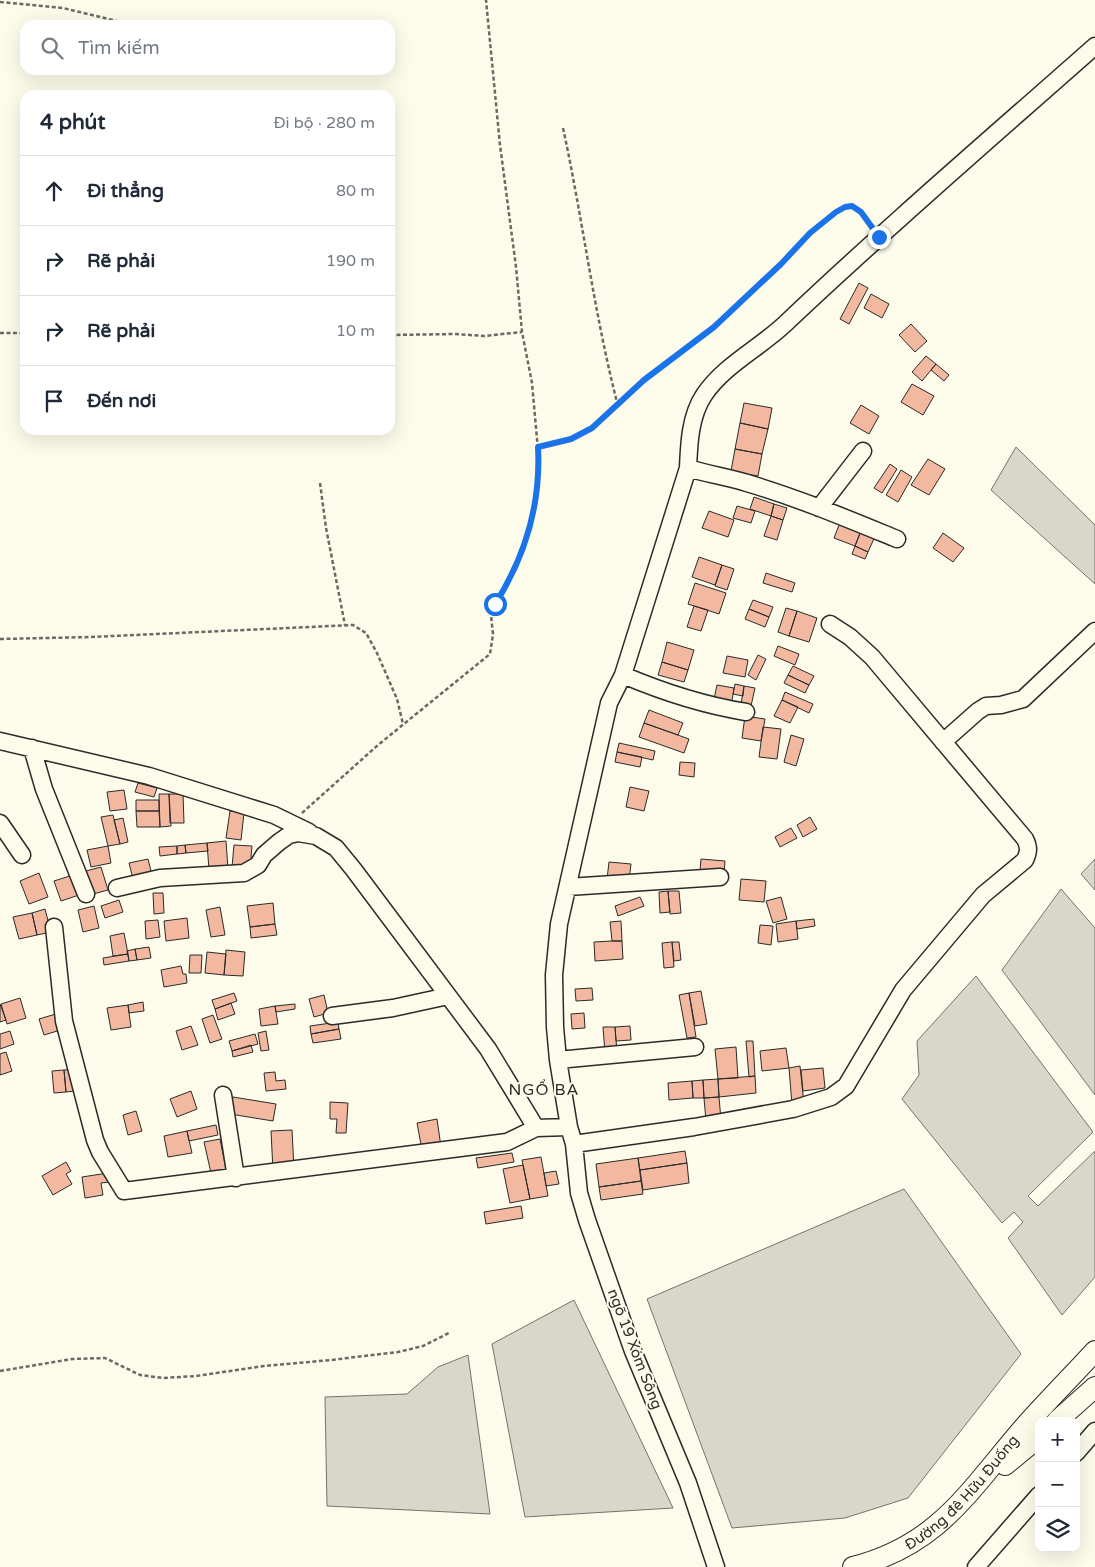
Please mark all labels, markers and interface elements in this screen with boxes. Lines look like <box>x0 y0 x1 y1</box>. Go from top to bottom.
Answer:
search box <box>20 20 395 75</box>
icon: search <box>38 34 66 62</box>
text: Tìm kiếm <box>78 37 160 59</box>
text: 4 phút <box>40 110 105 135</box>
text: Đi bộ · 280 m <box>274 113 375 133</box>
icon: ahead <box>40 177 68 205</box>
text: Đi thẳng <box>87 180 164 202</box>
text: 80 m <box>336 181 375 201</box>
route end <box>868 226 891 249</box>
icon: right <box>40 247 68 275</box>
text: Rẽ phải <box>87 250 155 272</box>
text: 190 m <box>326 251 375 271</box>
icon: right <box>40 317 68 345</box>
text: Rẽ phải <box>87 320 155 342</box>
text: 10 m <box>336 321 375 341</box>
icon: arrive <box>40 387 68 415</box>
text: Đến nơi <box>87 390 156 412</box>
route start <box>484 593 507 616</box>
district label: NGỔ BA <box>508 1079 580 1100</box>
street label: ngõ 19 Xóm Sông <box>604 1286 666 1412</box>
map controls <box>1035 1417 1080 1552</box>
button: + <box>1035 1417 1080 1462</box>
street label: Đường đê Hữu Đuống <box>901 1431 1022 1554</box>
button: − <box>1035 1462 1080 1507</box>
button: layers <box>1035 1507 1080 1552</box>

